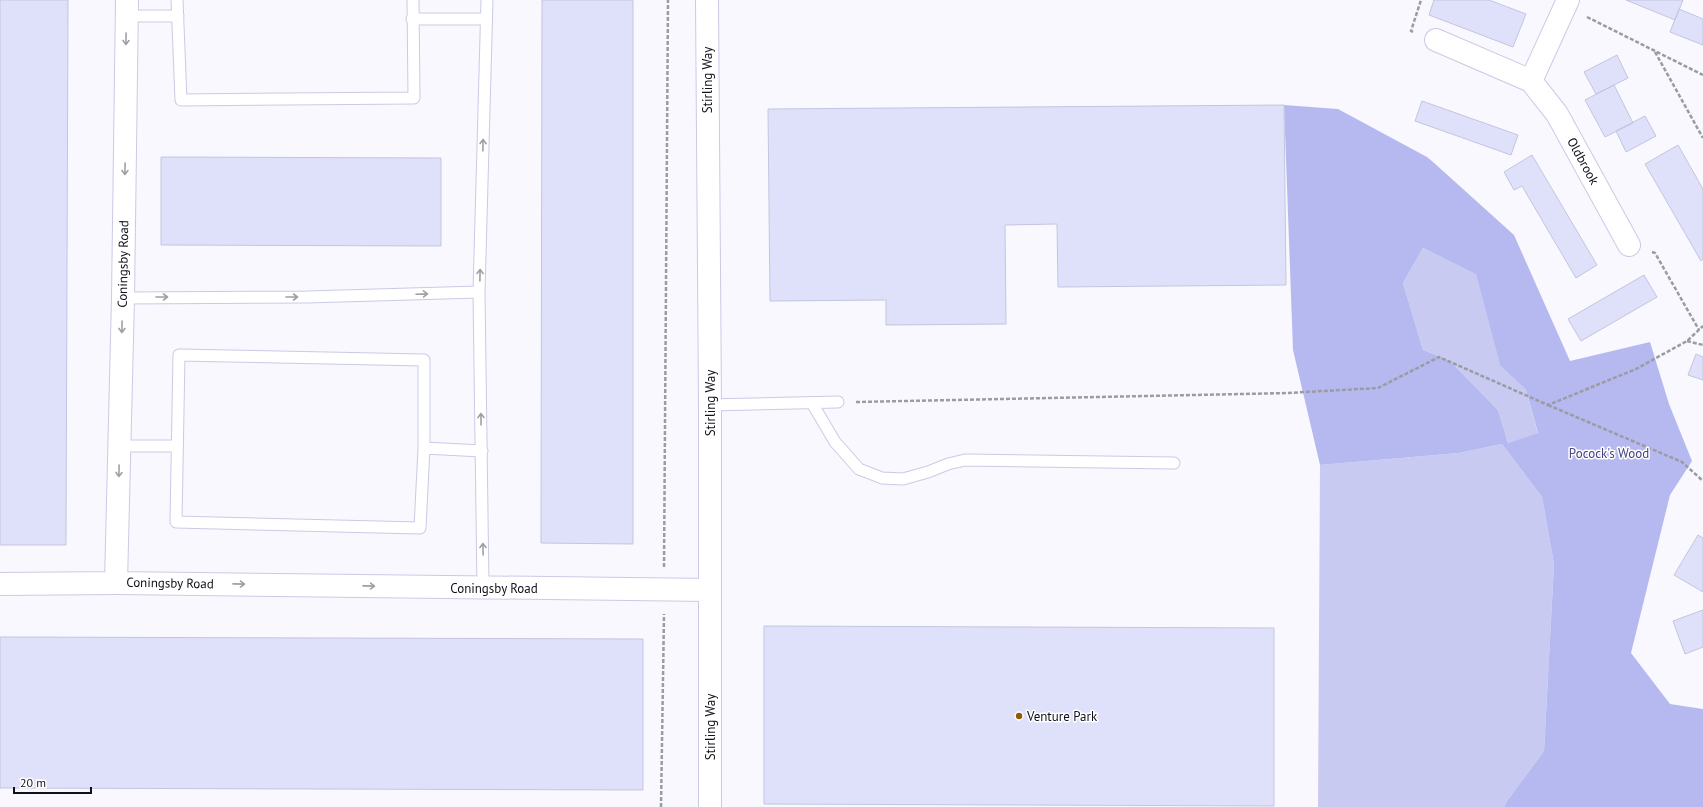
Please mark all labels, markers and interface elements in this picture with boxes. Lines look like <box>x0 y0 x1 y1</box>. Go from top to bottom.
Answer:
one-way arrow <box>122 32 130 45</box>
street label: Stirling Way <box>699 47 716 113</box>
street label: Oldbrook <box>1563 134 1603 188</box>
one-way arrow <box>479 139 487 152</box>
one-way arrow <box>121 162 128 175</box>
street label: Coningsby Road <box>114 220 132 308</box>
one-way arrow <box>476 269 484 282</box>
one-way arrow <box>415 290 428 297</box>
one-way arrow <box>155 293 168 301</box>
one-way arrow <box>285 293 298 301</box>
one-way arrow <box>118 320 126 333</box>
street label: Stirling Way <box>702 370 719 436</box>
one-way arrow <box>477 413 485 426</box>
park label: Pocock's Wood <box>1569 445 1649 462</box>
one-way arrow <box>115 464 123 477</box>
one-way arrow <box>479 543 487 556</box>
street label: Coningsby Road <box>126 574 214 592</box>
one-way arrow <box>232 580 245 588</box>
street label: Coningsby Road <box>450 580 538 597</box>
one-way arrow <box>362 582 375 590</box>
street label: Stirling Way <box>702 694 719 760</box>
place label: Venture Park <box>1026 708 1098 725</box>
marker: Venture Park <box>1014 711 1024 721</box>
scale bar <box>14 769 91 795</box>
text: 20 m <box>20 775 46 790</box>

